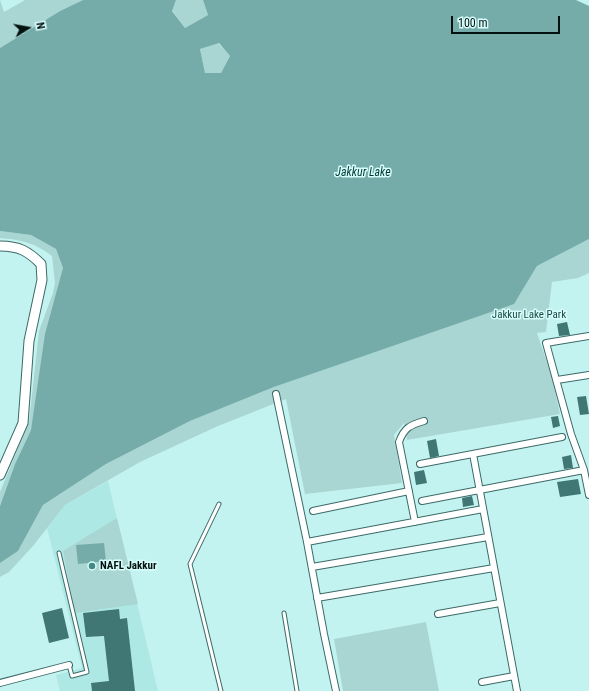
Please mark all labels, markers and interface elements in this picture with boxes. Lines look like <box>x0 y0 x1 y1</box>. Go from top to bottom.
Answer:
north arrow <box>8 8 48 48</box>
scale bar <box>453 8 562 34</box>
text: 100 m <box>458 16 488 30</box>
text: N <box>33 21 47 30</box>
water label: Jakkur Lake <box>335 166 391 180</box>
park label: Jakkur Lake Park <box>492 308 566 322</box>
place label: NAFL Jakkur <box>100 559 157 573</box>
marker: NAFL Jakkur <box>87 561 97 571</box>

